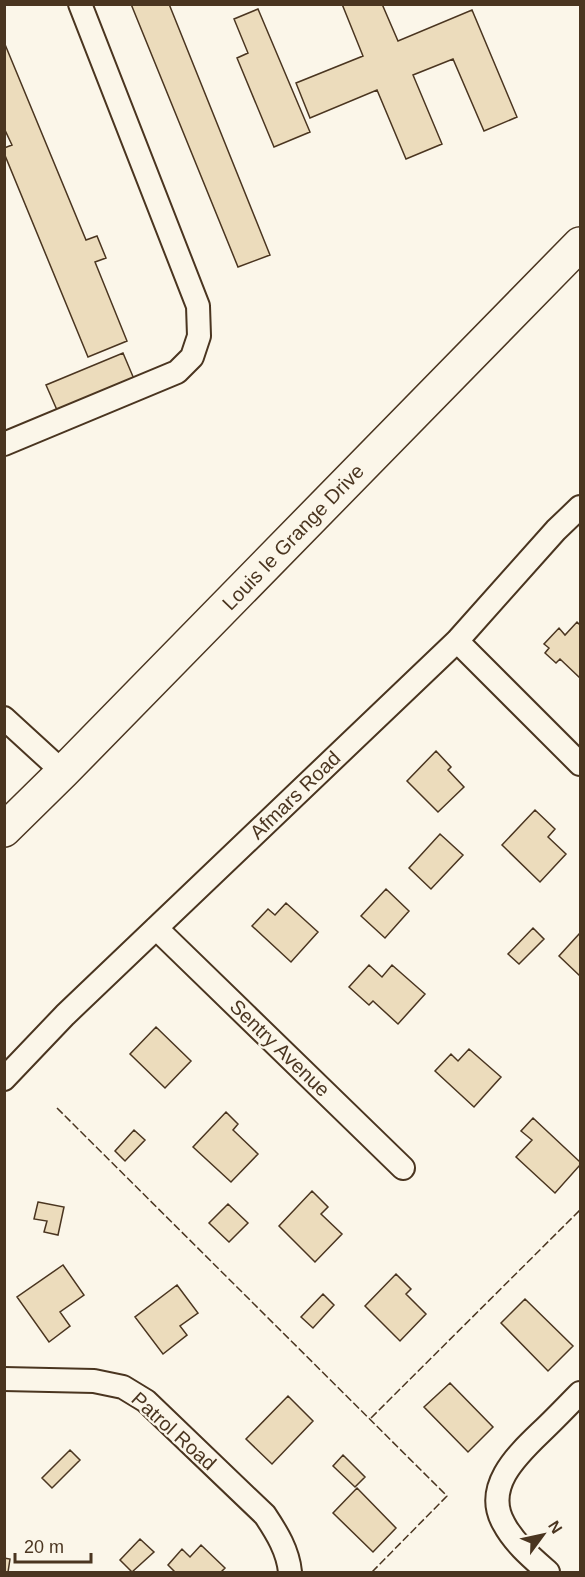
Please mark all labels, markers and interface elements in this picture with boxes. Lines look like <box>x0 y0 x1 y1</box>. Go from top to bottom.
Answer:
street label: Louis le Grange Drive <box>218 460 368 614</box>
street label: Afmars Road <box>245 747 345 843</box>
street label: Sentry Avenue <box>226 995 334 1101</box>
street label: Patrol Road <box>127 1387 221 1475</box>
north arrow <box>513 1505 573 1565</box>
text: N <box>545 1518 565 1537</box>
scale bar <box>15 1526 92 1564</box>
text: 20 m <box>24 1537 64 1557</box>

